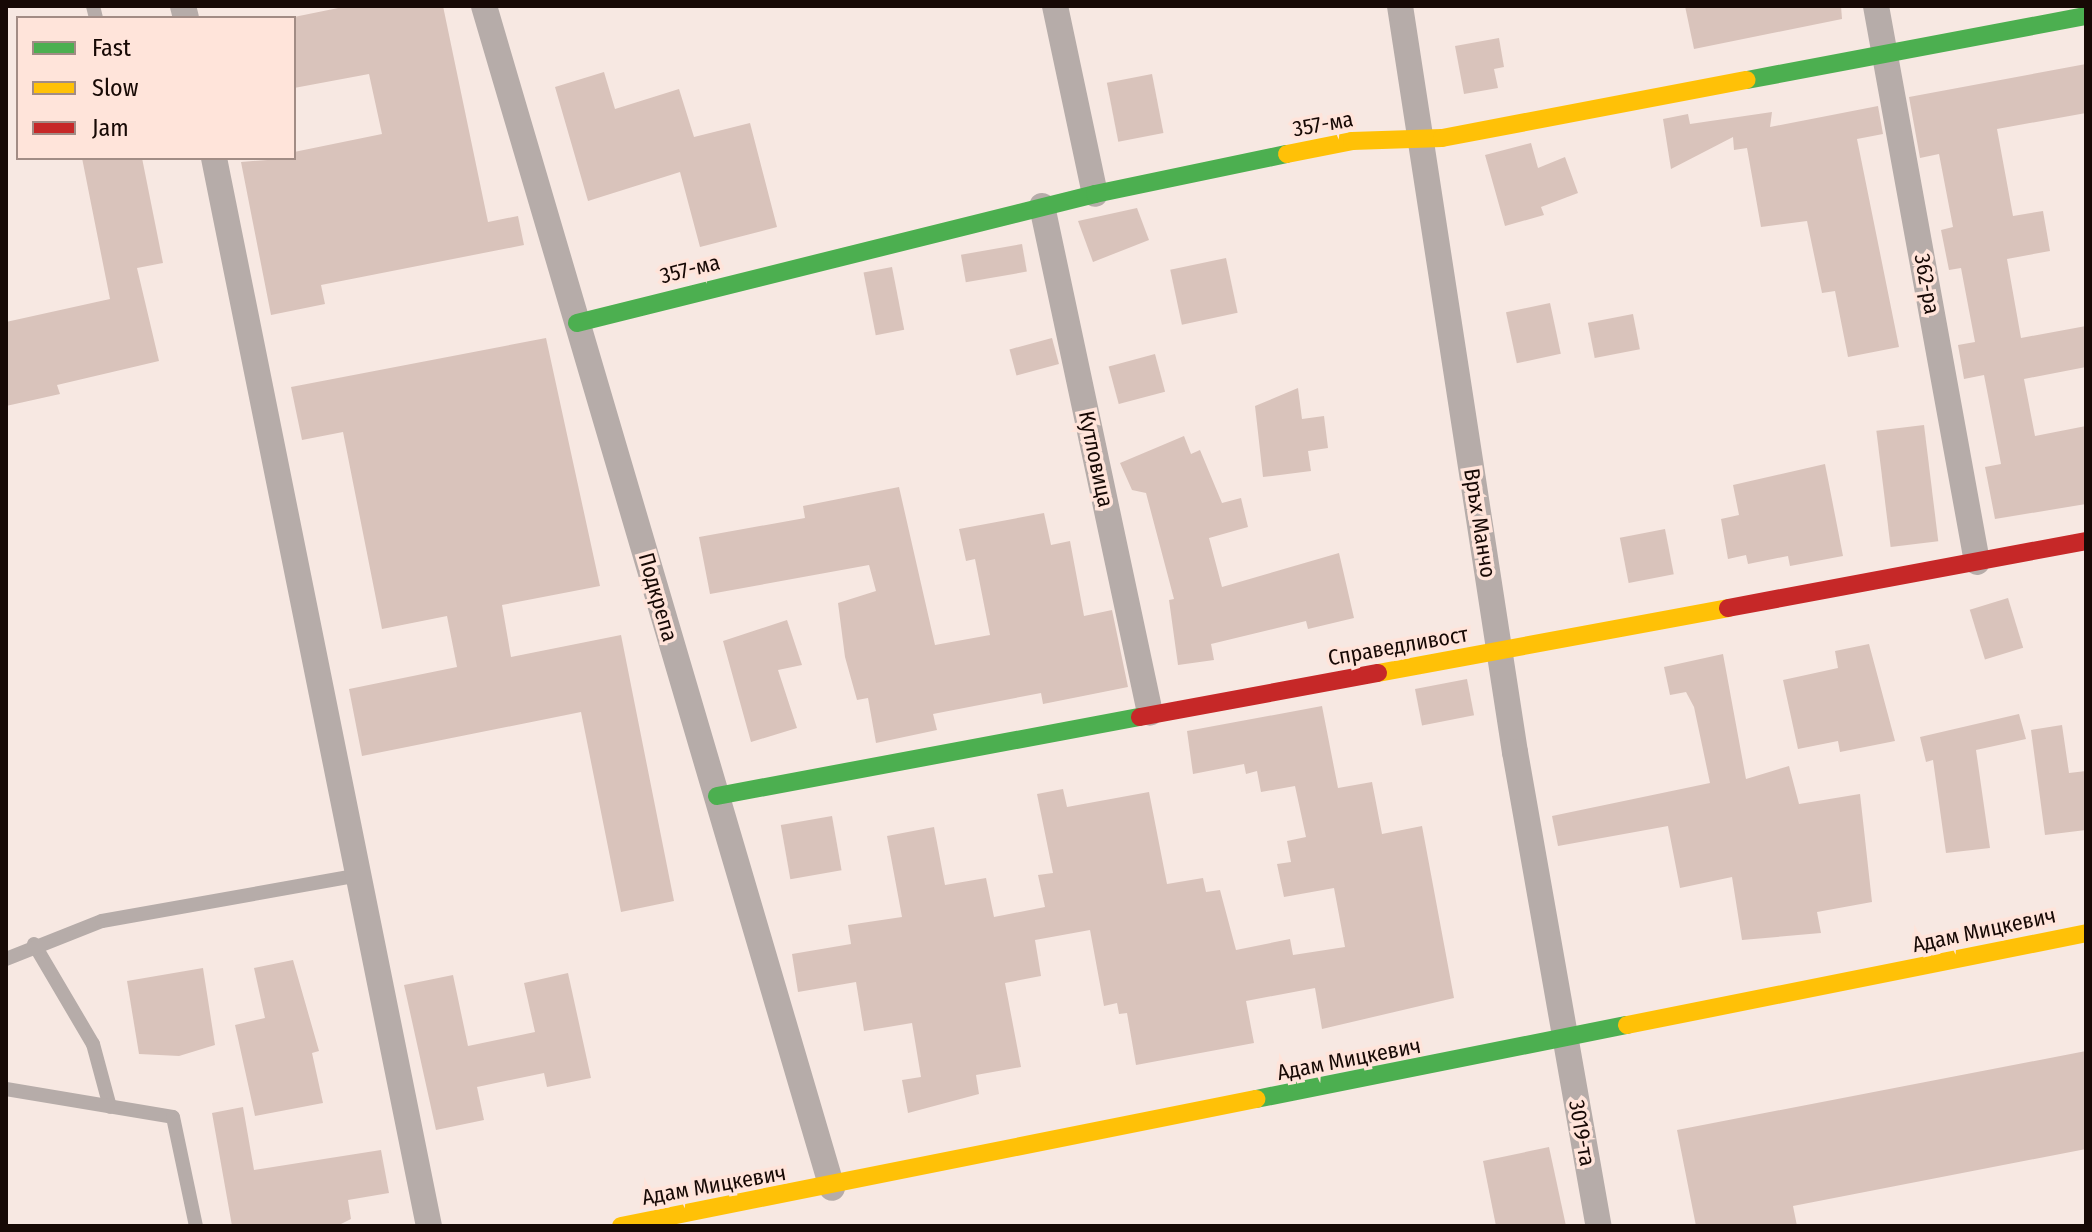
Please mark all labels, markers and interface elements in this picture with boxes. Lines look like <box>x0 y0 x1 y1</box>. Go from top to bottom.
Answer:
legend <box>16 16 296 160</box>
text: Fast <box>92 34 131 62</box>
text: Slow <box>92 74 138 102</box>
street label: 357-ма <box>1291 106 1355 142</box>
text: Jam <box>92 114 129 142</box>
street label: 357-ма <box>657 249 723 289</box>
street label: 362-ра <box>1909 252 1945 316</box>
street label: Кутловица <box>1073 409 1119 509</box>
street label: Връх Манчо <box>1458 466 1502 580</box>
street label: Подкрепа <box>633 550 683 644</box>
street label: Справедливост <box>1326 621 1470 671</box>
street label: Адам Мицкевич <box>1910 902 2058 958</box>
street label: Адам Мицкевич <box>1275 1032 1423 1086</box>
street label: 3019-та <box>1563 1098 1601 1168</box>
street label: Адам Мицкевич <box>640 1159 788 1211</box>

